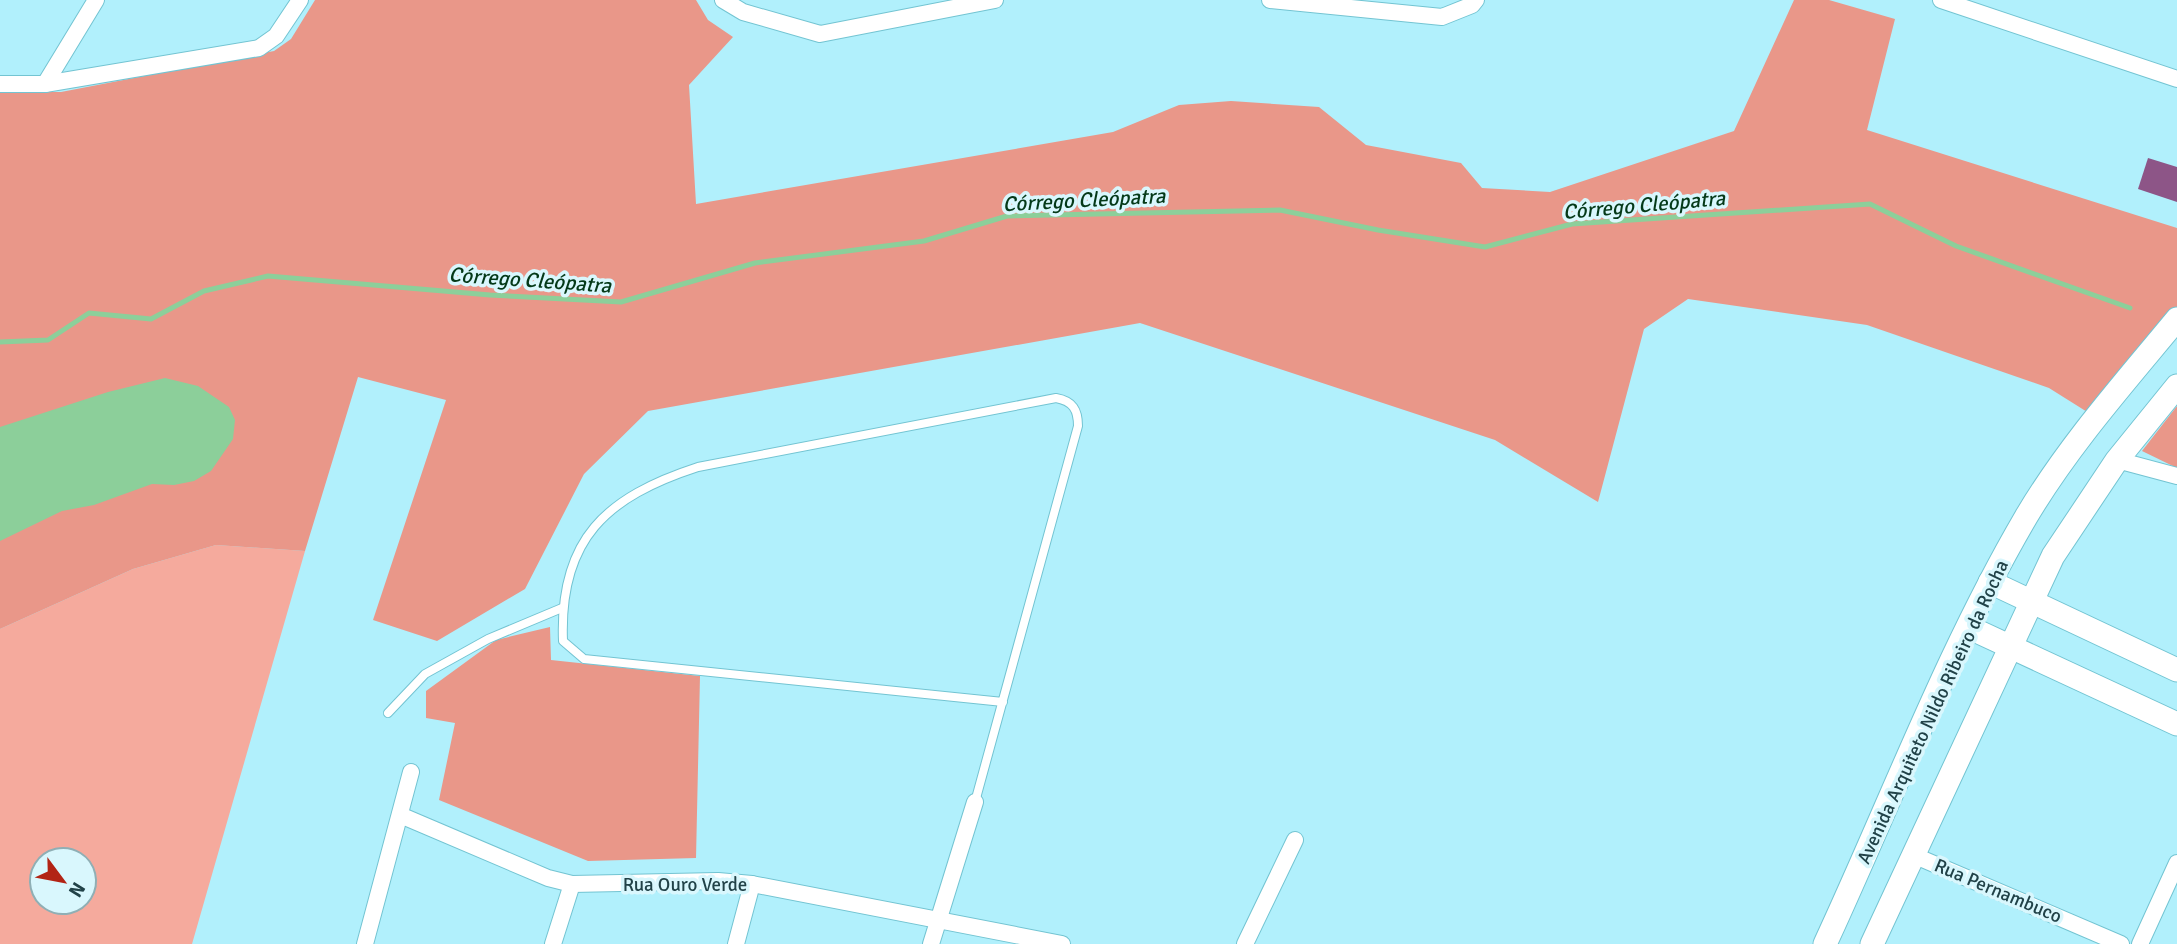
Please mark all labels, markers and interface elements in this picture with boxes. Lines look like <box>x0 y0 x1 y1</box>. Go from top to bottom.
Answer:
water label: Córrego Cleópatra <box>1002 183 1167 217</box>
water label: Córrego Cleópatra <box>1562 185 1728 225</box>
water label: Córrego Cleópatra <box>448 261 613 299</box>
street label: Avenida Arquiteto Nildo Ribeiro da Rocha <box>1852 556 2014 868</box>
north arrow <box>28 846 98 916</box>
street label: Rua Pernambuco <box>1931 853 2065 929</box>
street label: Rua Ouro Verde <box>623 873 747 897</box>
text: N <box>63 878 90 901</box>

